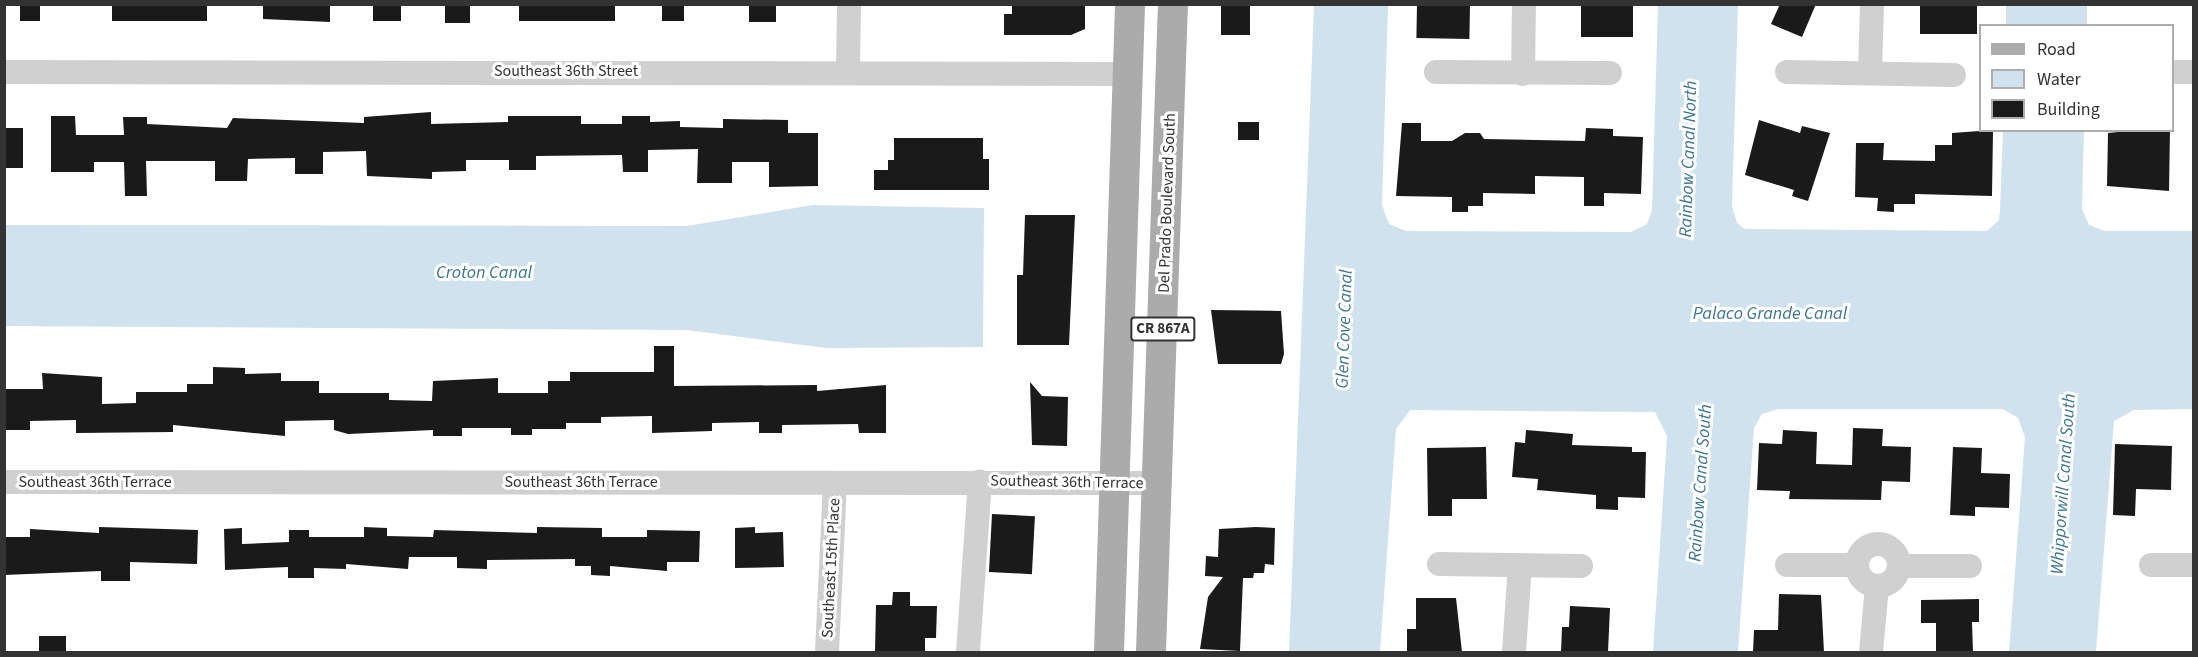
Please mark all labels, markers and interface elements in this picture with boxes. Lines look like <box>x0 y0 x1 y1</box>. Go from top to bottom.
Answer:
legend <box>1979 24 2174 132</box>
text: Road <box>2037 37 2076 62</box>
street label: Southeast 36th Street <box>494 61 638 81</box>
text: Water <box>2037 67 2081 92</box>
water label: Rainbow Canal North <box>1675 80 1703 238</box>
text: Building <box>2037 97 2100 122</box>
street label: Del Prado Boulevard South <box>1154 113 1180 293</box>
water label: Croton Canal <box>436 262 532 284</box>
water label: Glen Cove Canal <box>1332 269 1358 389</box>
water label: Palaco Grande Canal <box>1693 303 1847 325</box>
road number: CR 867A <box>1130 317 1196 341</box>
water label: Whipporwill Canal South <box>2047 393 2081 575</box>
water label: Rainbow Canal South <box>1685 403 1717 563</box>
street label: Southeast 36th Terrace <box>990 471 1144 493</box>
street label: Southeast 36th Terrace <box>18 472 172 492</box>
street label: Southeast 36th Terrace <box>504 472 658 492</box>
street label: Southeast 15th Place <box>818 498 844 638</box>

